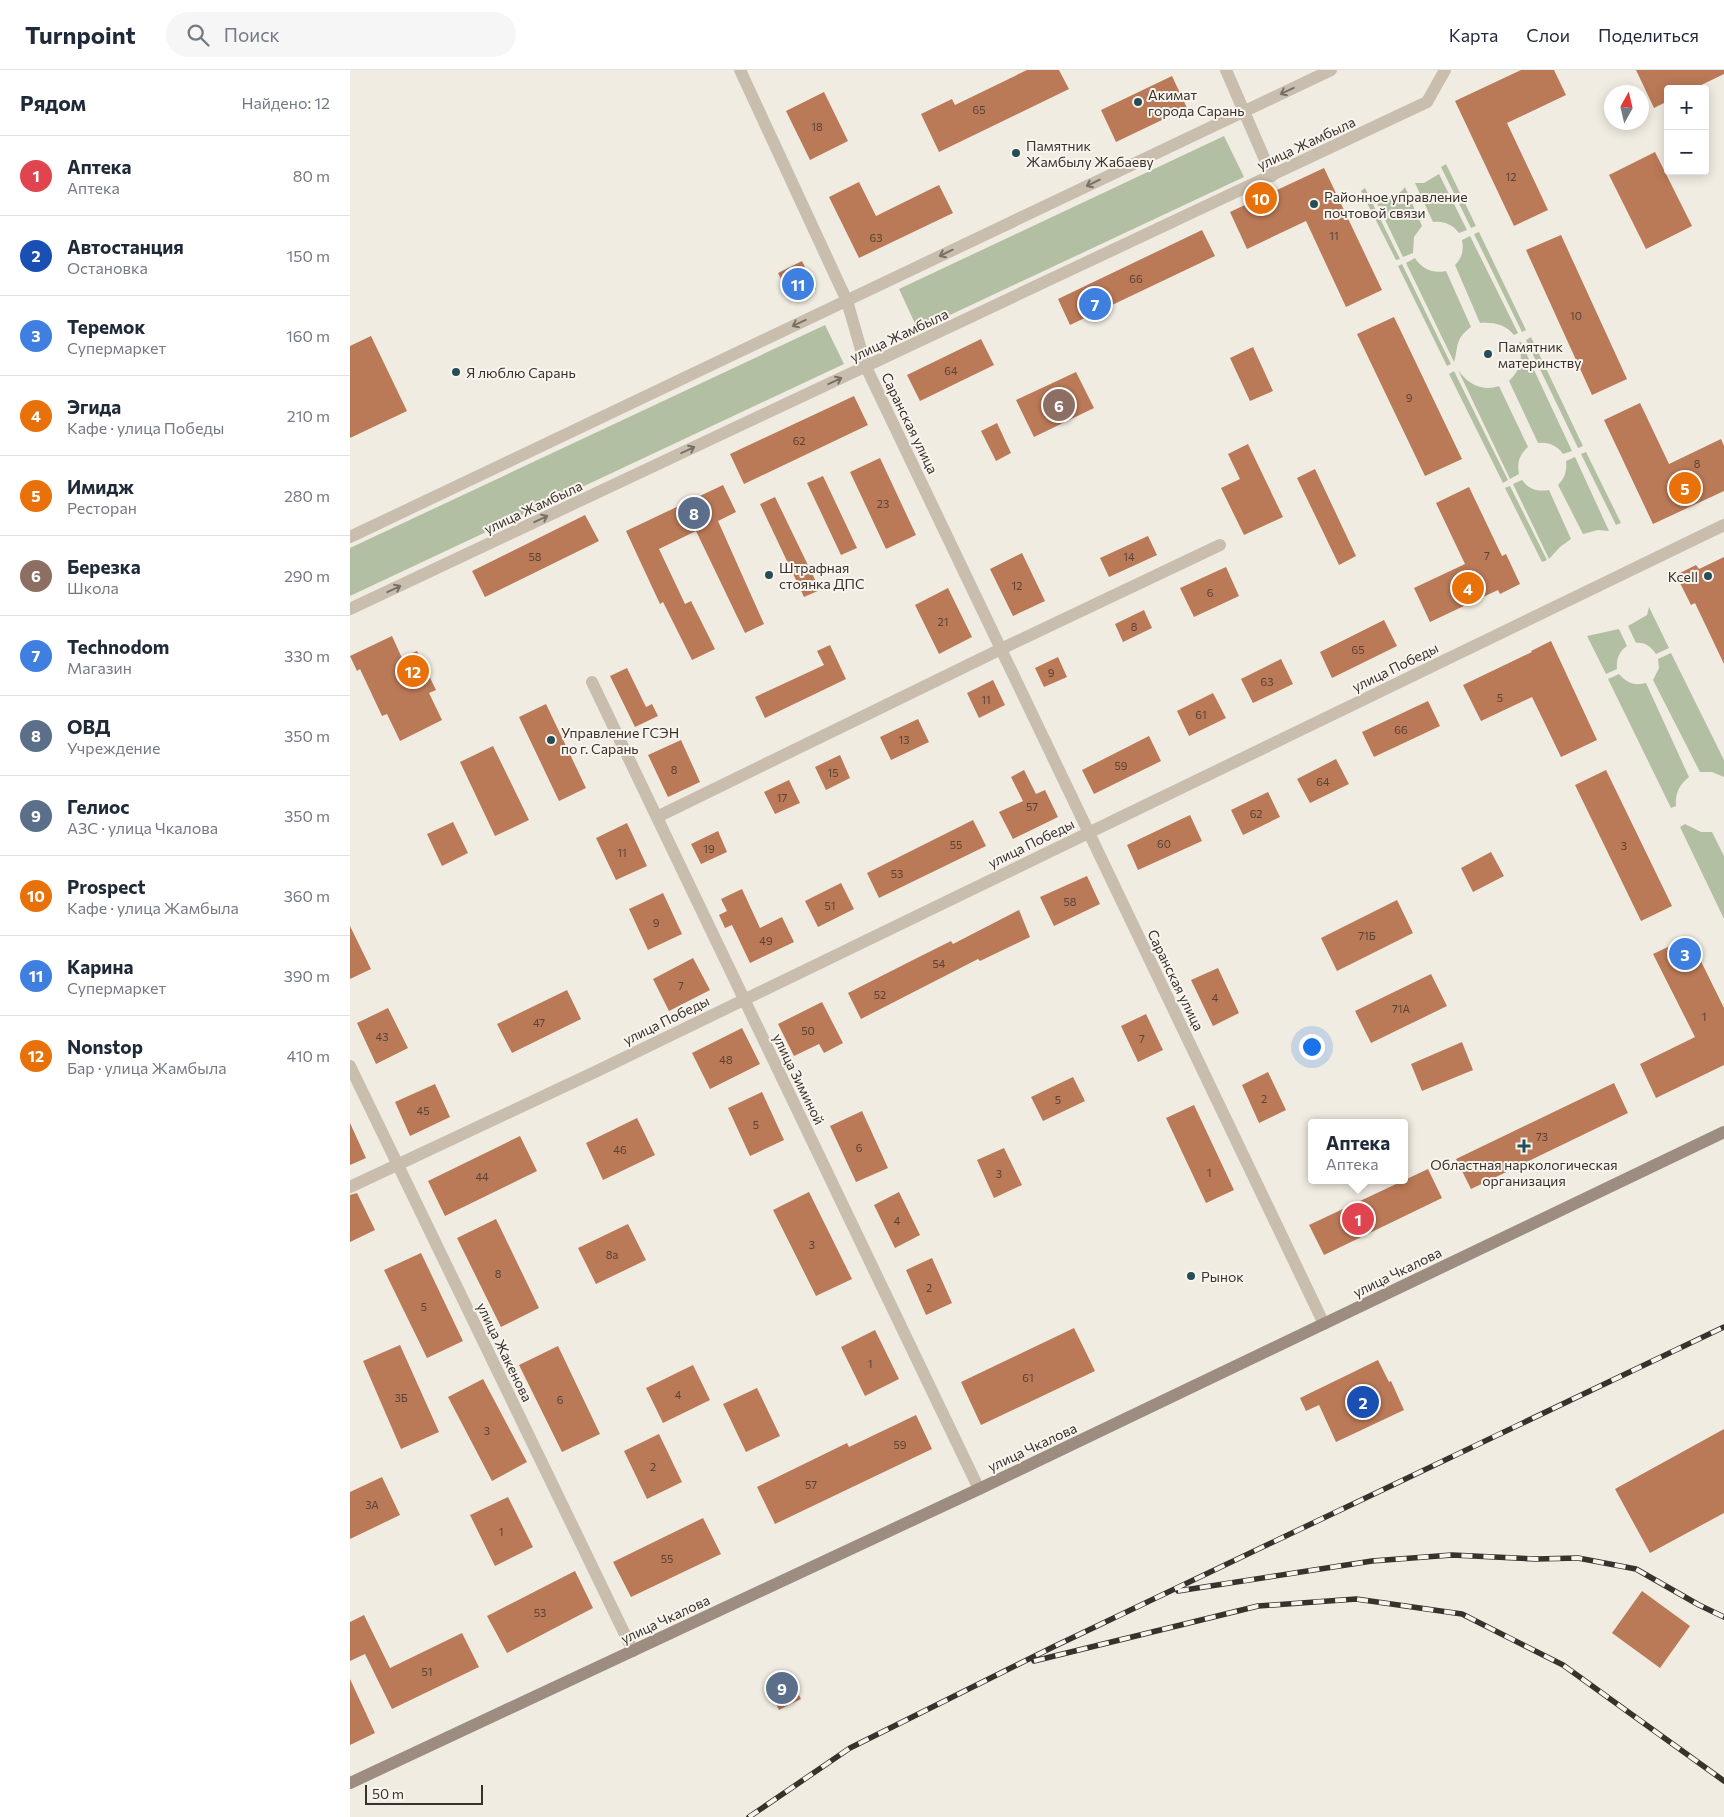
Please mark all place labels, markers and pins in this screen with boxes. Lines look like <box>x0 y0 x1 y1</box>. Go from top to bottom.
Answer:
place label: Акимат города Сарань <box>1148 86 1244 119</box>
marker: Акимат города Сарань <box>1132 96 1144 108</box>
place label: Памятник Жамбылу Жабаеву <box>1026 137 1154 170</box>
marker: Памятник Жамбылу Жабаеву <box>1010 147 1022 159</box>
pin: 10 <box>1245 179 1277 217</box>
place label: Районное управление почтовой связи <box>1324 188 1468 221</box>
marker: Районное управление почтовой связи <box>1308 198 1320 210</box>
pin: 11 <box>782 265 814 303</box>
pin: 7 <box>1079 285 1111 323</box>
place label: Памятник материнству <box>1498 338 1581 371</box>
marker: Памятник материнству <box>1482 348 1494 360</box>
place label: Я люблю Сарань <box>466 364 576 381</box>
marker: Я люблю Сарань <box>450 366 462 378</box>
pin: 6 <box>1043 386 1075 424</box>
pin: 5 <box>1669 469 1701 507</box>
pin: 8 <box>678 494 710 532</box>
place label: Штрафная стоянка ДПС <box>779 559 865 592</box>
place label: Kcell <box>1668 568 1698 585</box>
marker: Штрафная стоянка ДПС <box>763 569 775 581</box>
pin: 4 <box>1452 569 1484 607</box>
marker: Kcell <box>1702 570 1714 582</box>
pin: 12 <box>397 652 429 690</box>
place label: Управление ГСЭН по г. Сарань <box>561 724 679 757</box>
marker: Управление ГСЭН по г. Сарань <box>545 734 557 746</box>
pin: 3 <box>1669 935 1701 973</box>
marker: Областная наркологическая организация <box>1517 1139 1531 1153</box>
place label: Областная наркологическая организация <box>1430 1156 1618 1189</box>
pin: 1 <box>1342 1200 1374 1238</box>
place label: Рынок <box>1201 1268 1244 1285</box>
marker: Рынок <box>1185 1270 1197 1282</box>
pin: 2 <box>1347 1383 1379 1421</box>
pin: 9 <box>766 1669 798 1707</box>

